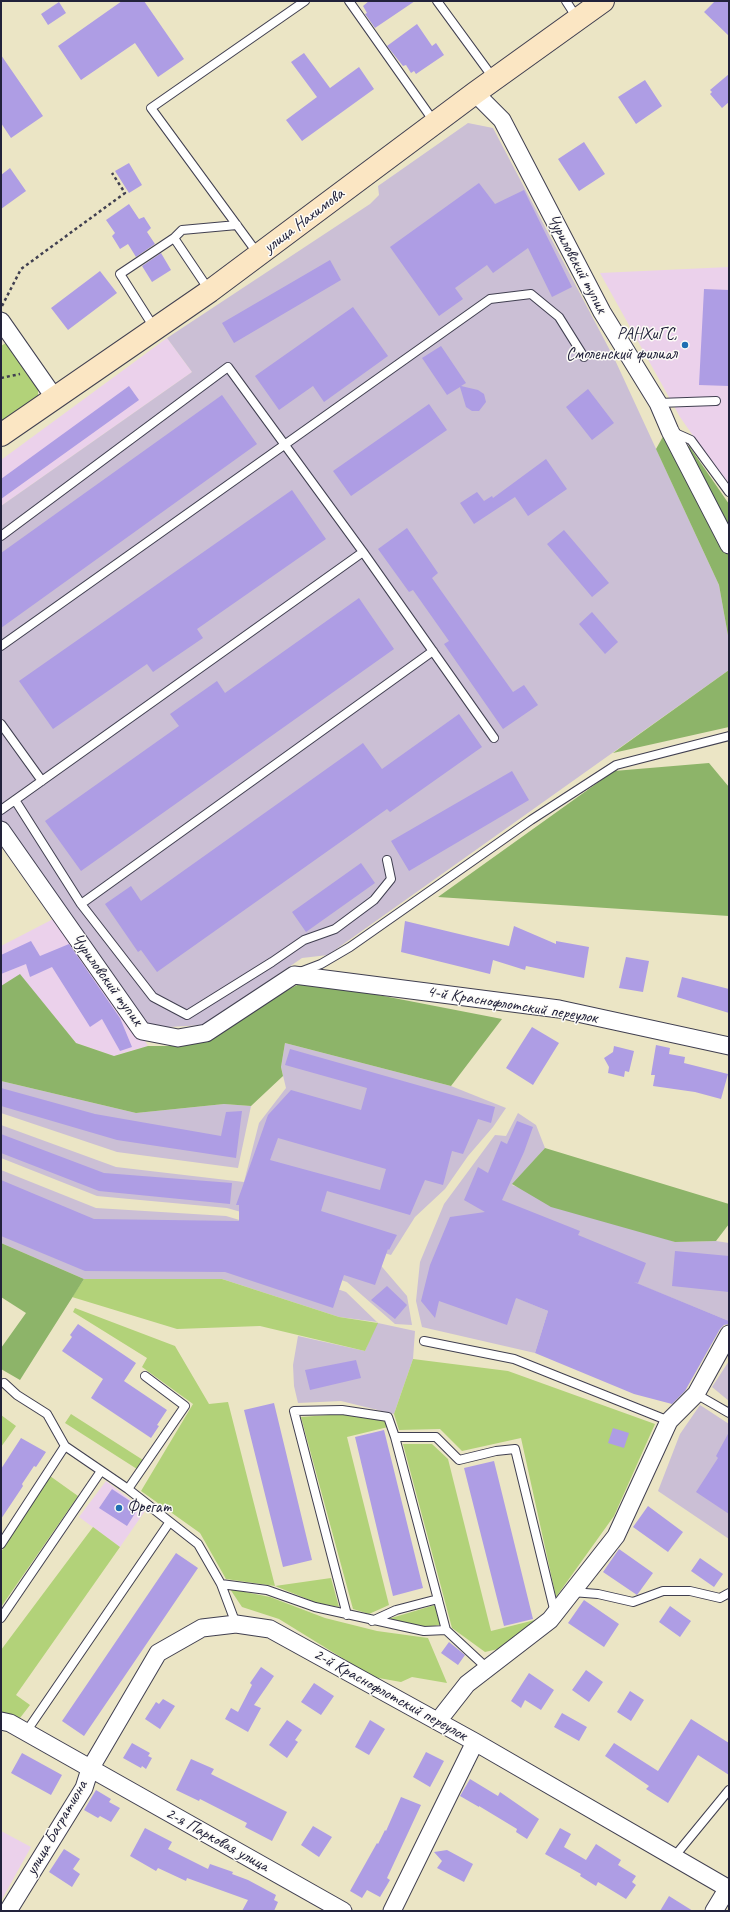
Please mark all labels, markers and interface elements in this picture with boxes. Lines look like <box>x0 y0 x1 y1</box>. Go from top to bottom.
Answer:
street label: улица Нахимова <box>260 184 348 258</box>
street label: Чуриловский тупик <box>542 211 612 317</box>
place label: РАНХиГС, Смоленский филиал <box>566 325 677 365</box>
marker: РАНХиГС, Смоленский филиал <box>680 340 690 350</box>
street label: Чуриловский тупик <box>67 930 147 1030</box>
street label: 4-й Краснофлотский переулок <box>425 981 599 1029</box>
place label: Фрегат <box>127 1498 171 1518</box>
marker: Фрегат <box>114 1503 124 1513</box>
street label: 2-й Краснофлотский переулок <box>310 1644 470 1746</box>
street label: улица Багратиона <box>22 1777 92 1879</box>
street label: 2-я Парковая улица <box>162 1803 272 1877</box>

